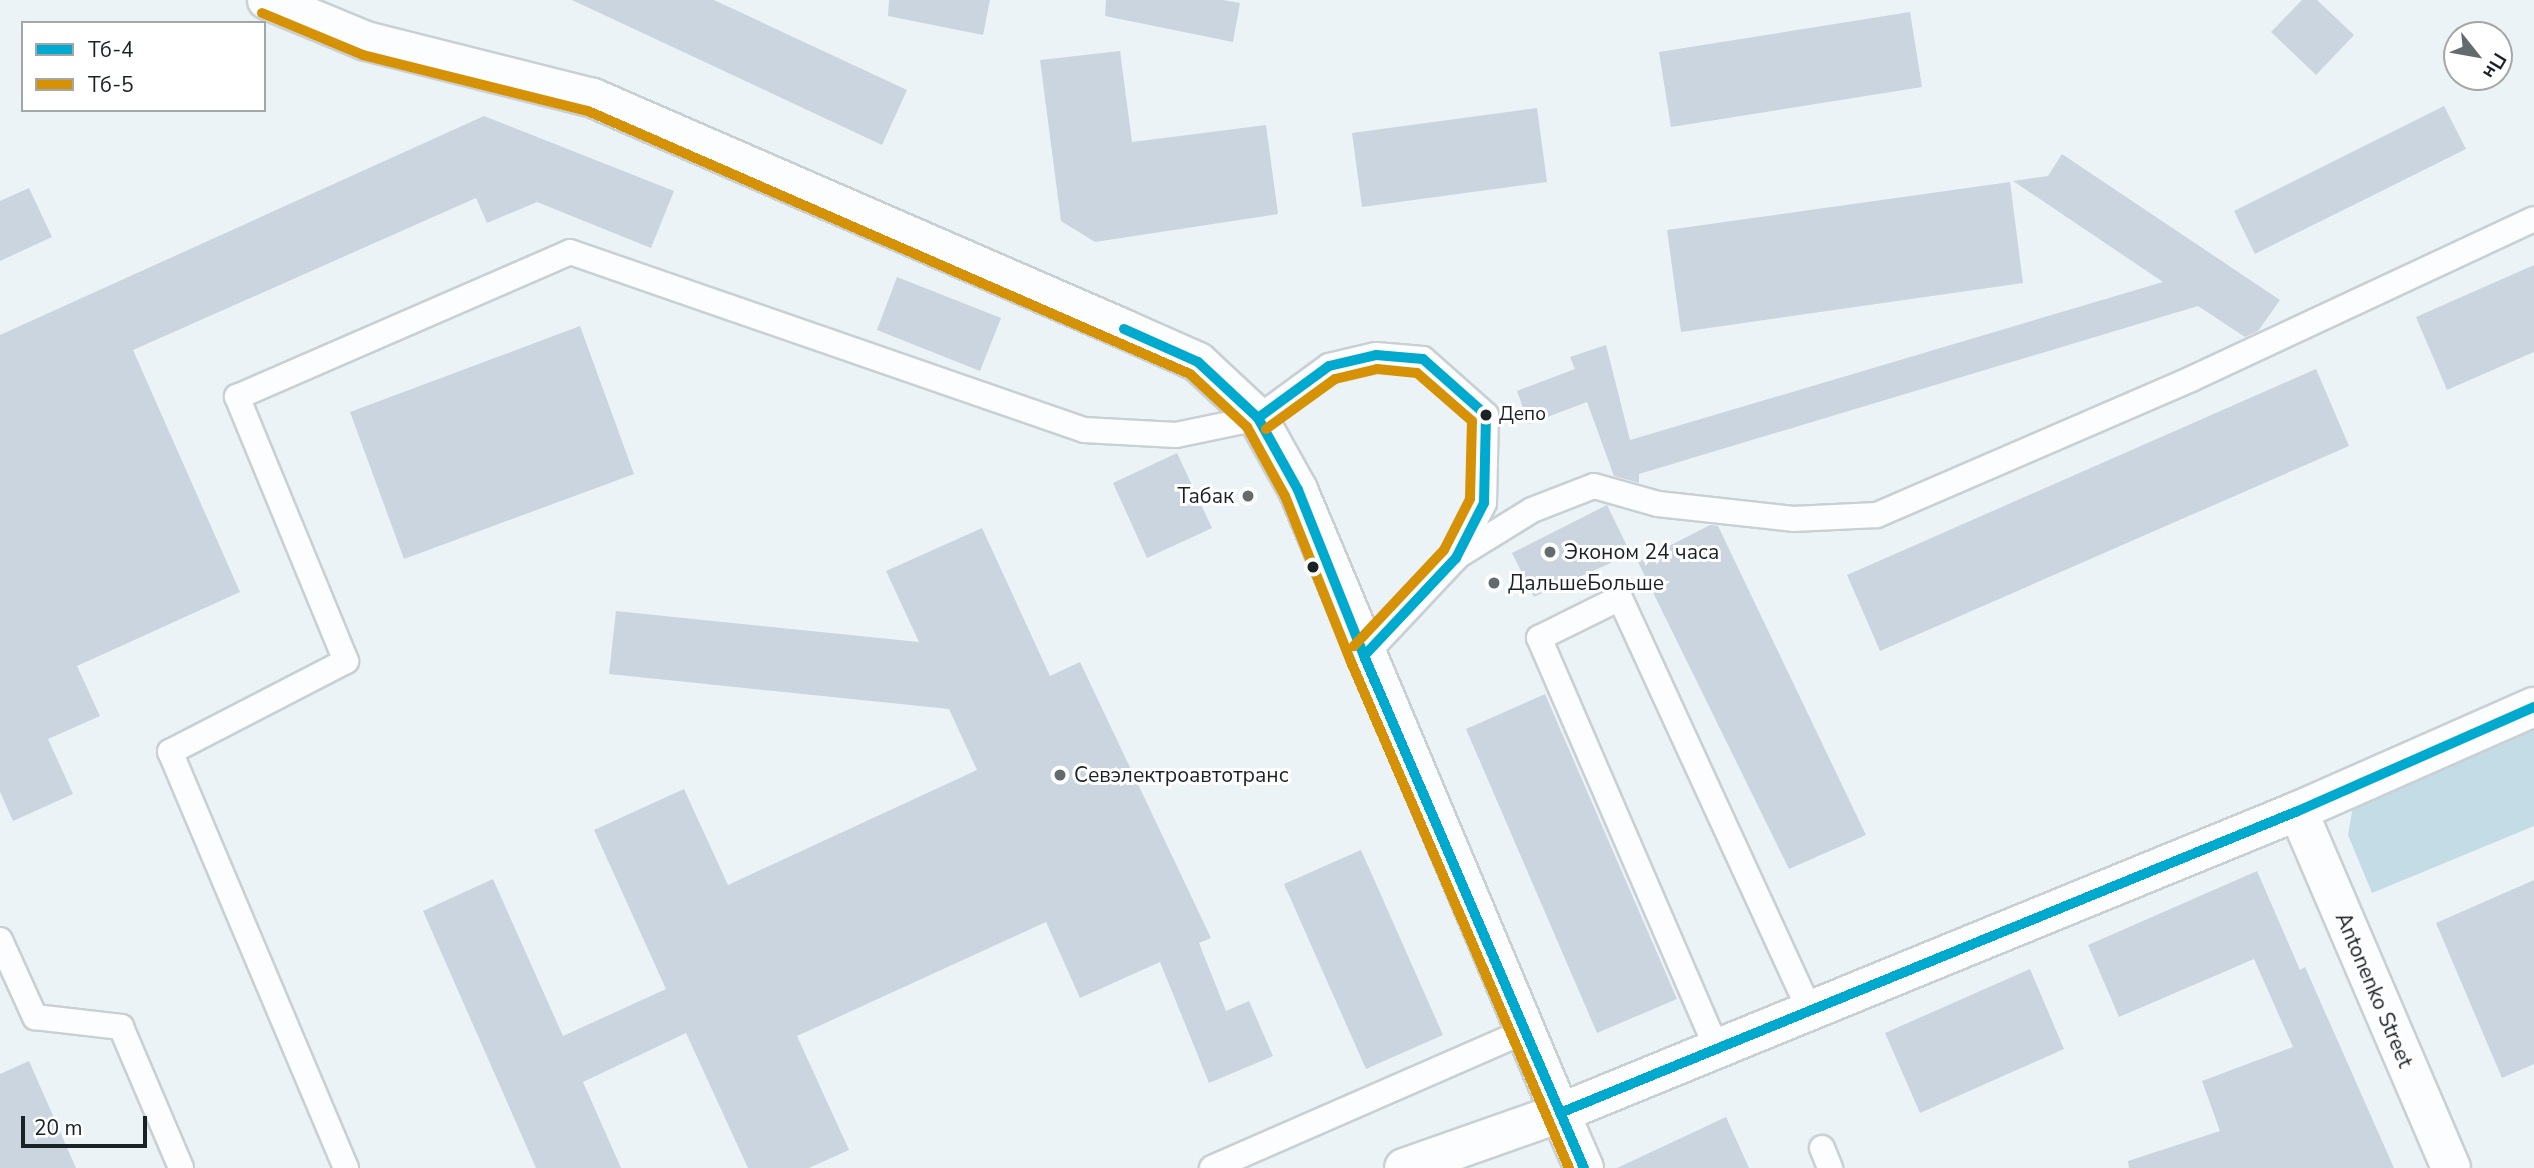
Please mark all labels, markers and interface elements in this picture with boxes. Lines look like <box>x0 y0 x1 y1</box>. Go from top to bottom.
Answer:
legend <box>21 21 266 112</box>
north arrow <box>2443 21 2513 91</box>
text: Тб-4 <box>88 36 134 64</box>
text: Пн <box>2476 48 2512 84</box>
text: Тб-5 <box>88 71 134 99</box>
place label: Депо <box>1499 404 1546 426</box>
marker: Депо <box>1479 408 1493 422</box>
place label: Табак <box>1177 483 1234 509</box>
marker: Табак <box>1240 488 1256 504</box>
place label: Эконом 24 часа <box>1564 539 1719 565</box>
marker: Эконом 24 часа <box>1542 544 1558 560</box>
unlabelled marker <box>1306 560 1320 574</box>
place label: ДальшеБольше <box>1508 570 1664 596</box>
marker: ДальшеБольше <box>1486 575 1502 591</box>
place label: Севэлектроавтотранс <box>1074 762 1289 788</box>
marker: Севэлектроавтотранс <box>1052 767 1068 783</box>
street label: Antonenko Street <box>2330 909 2418 1071</box>
scale bar <box>24 1102 150 1146</box>
text: 20 m <box>34 1114 83 1142</box>

